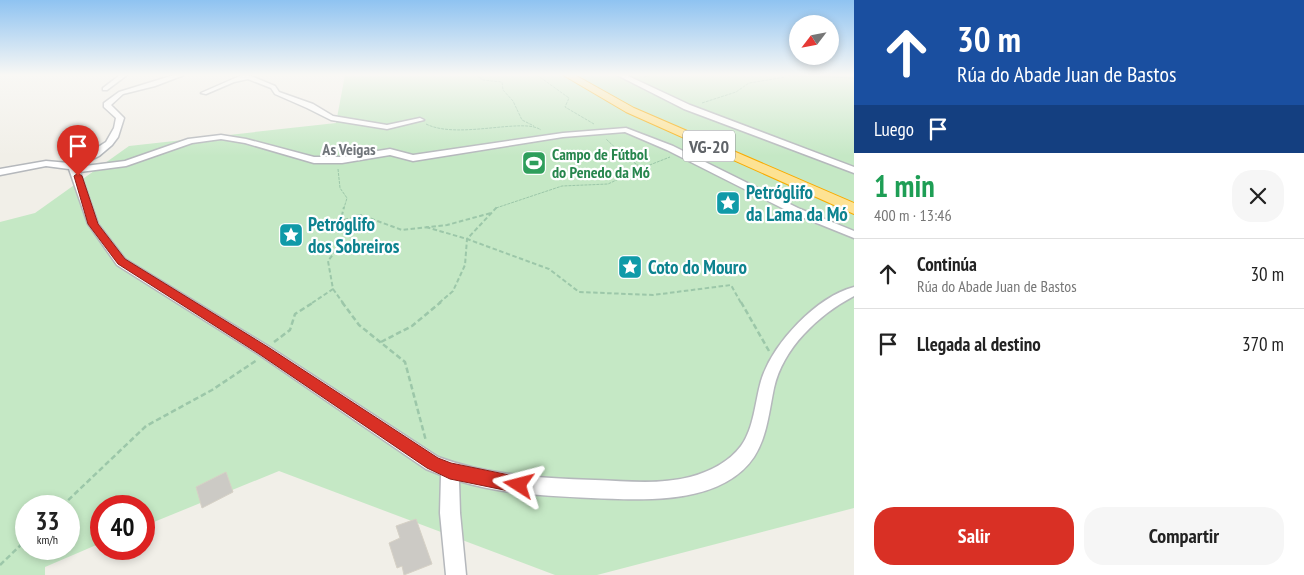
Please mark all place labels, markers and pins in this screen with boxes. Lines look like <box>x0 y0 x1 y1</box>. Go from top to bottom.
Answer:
pin <box>57 125 99 176</box>
place label: Campo de Fútbol do Penedo da Mó <box>552 144 650 182</box>
sports icon: Campo de Fútbol do Penedo da Mó <box>521 150 547 176</box>
place label: Petróglifo da Lama da Mó <box>746 180 848 226</box>
place icon: Petróglifo da Lama da Mó <box>715 190 741 216</box>
place label: Petróglifo dos Sobreiros <box>308 212 400 258</box>
place icon: Petróglifo dos Sobreiros <box>278 222 304 248</box>
place icon: Coto do Mouro <box>617 254 643 280</box>
place label: Coto do Mouro <box>648 255 747 279</box>

